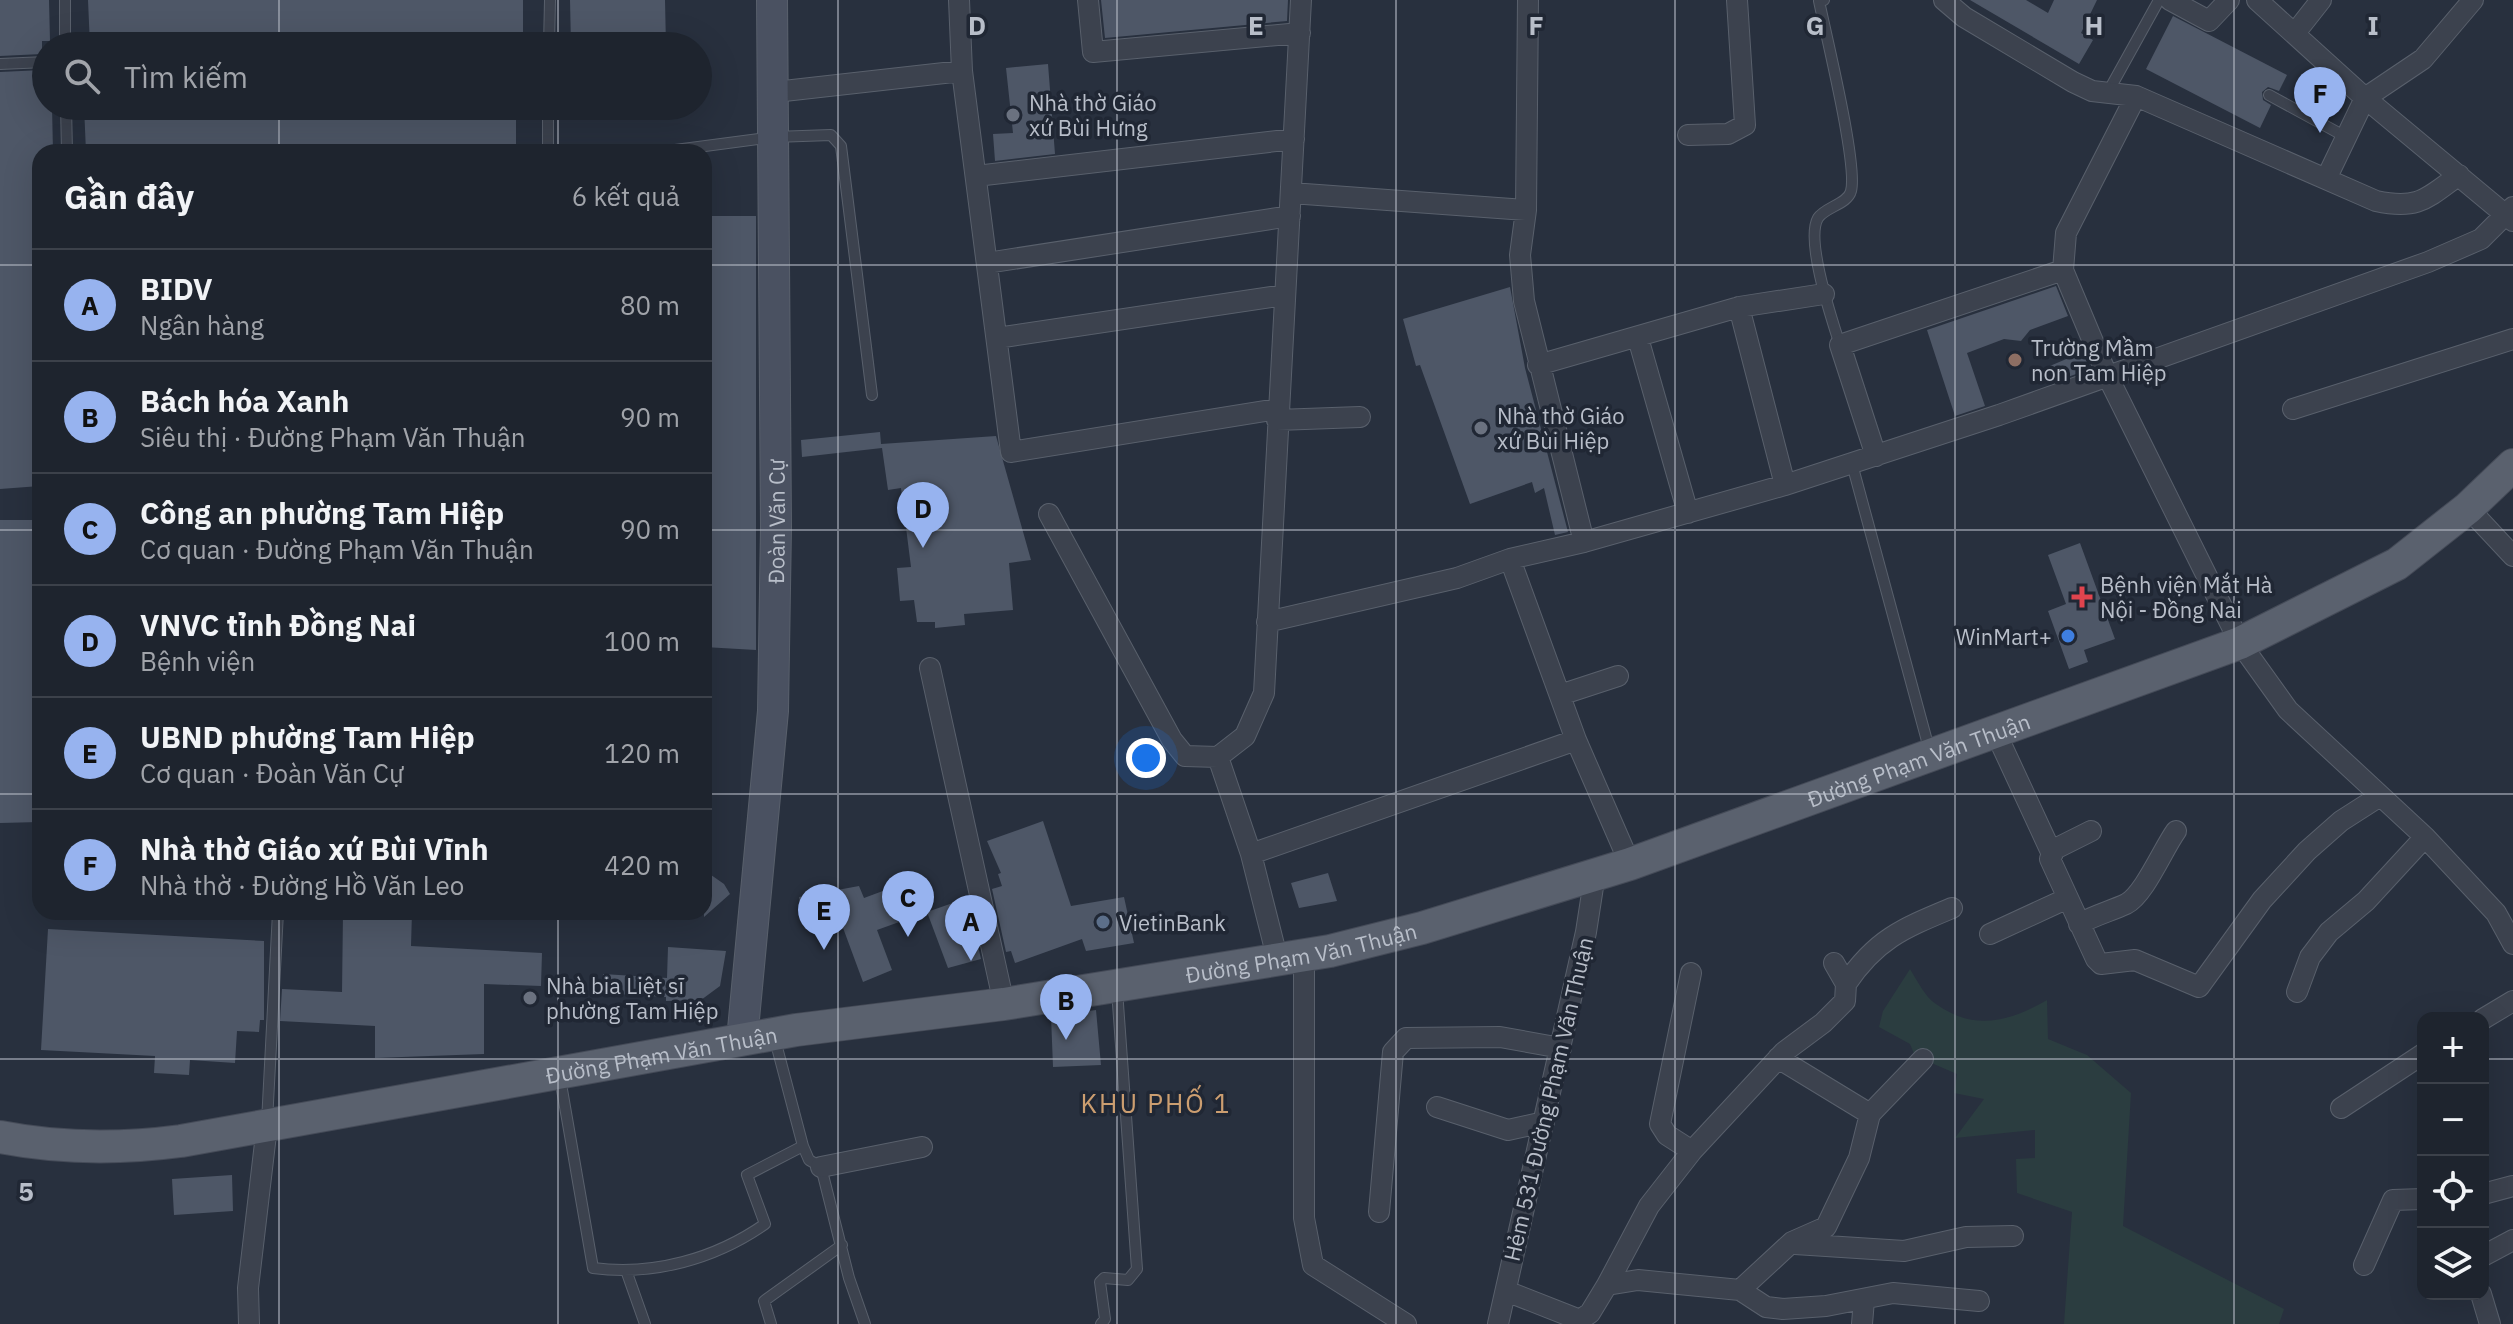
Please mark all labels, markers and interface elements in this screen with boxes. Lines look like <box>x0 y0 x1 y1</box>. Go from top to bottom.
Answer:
text: D <box>968 8 986 42</box>
text: E <box>1248 8 1264 42</box>
text: F <box>1528 8 1544 42</box>
text: G <box>1806 8 1824 42</box>
text: H <box>2085 8 2103 42</box>
text: I <box>2367 8 2379 42</box>
search box <box>32 32 712 120</box>
icon: search <box>60 54 104 98</box>
text: Tìm kiếm <box>124 57 248 96</box>
pin: F <box>2294 67 2346 133</box>
place label: Nhà thờ Giáo xứ Bùi Hưng <box>1029 88 1157 142</box>
marker: Nhà thờ Giáo xứ Bùi Hưng <box>1004 106 1022 124</box>
text: Gần đây <box>64 174 194 218</box>
text: 6 kết quả <box>572 179 680 213</box>
text: BIDV <box>140 269 212 308</box>
text: A <box>81 288 99 322</box>
text: 80 m <box>620 288 680 322</box>
text: Ngân hàng <box>140 308 264 342</box>
place label: Trường Mầm non Tam Hiệp <box>2031 333 2167 387</box>
marker: Trường Mầm non Tam Hiệp <box>2006 351 2024 369</box>
text: Bách hóa Xanh <box>140 381 349 420</box>
text: B <box>81 400 99 434</box>
text: 90 m <box>620 400 680 434</box>
place label: Nhà thờ Giáo xứ Bùi Hiệp <box>1497 401 1625 455</box>
marker: Nhà thờ Giáo xứ Bùi Hiệp <box>1472 419 1490 437</box>
text: Siêu thị · Đường Phạm Văn Thuận <box>140 420 526 454</box>
street label: Đoàn Văn Cự <box>761 458 791 584</box>
pin: D <box>897 482 949 548</box>
text: Công an phường Tam Hiệp <box>140 493 504 532</box>
text: C <box>82 512 98 546</box>
text: 90 m <box>620 512 680 546</box>
text: Cơ quan · Đường Phạm Văn Thuận <box>140 532 534 566</box>
place label: Bệnh viện Mắt Hà Nội - Đồng Nai <box>2100 570 2273 624</box>
marker: Bệnh viện Mắt Hà Nội - Đồng Nai <box>2071 586 2093 608</box>
text: VNVC tỉnh Đồng Nai <box>140 605 416 644</box>
place label: WinMart+ <box>1956 622 2052 651</box>
text: D <box>81 624 99 658</box>
text: 100 m <box>604 624 680 658</box>
marker: WinMart+ <box>2059 627 2077 645</box>
text: Bệnh viện <box>140 644 255 678</box>
street label: Đường Phạm Văn Thuận <box>1803 706 2034 813</box>
text: UBND phường Tam Hiệp <box>140 717 475 756</box>
text: E <box>82 736 98 770</box>
text: 120 m <box>604 736 680 770</box>
your location <box>1126 738 1166 778</box>
text: Cơ quan · Đoàn Văn Cự <box>140 756 404 790</box>
text: Nhà thờ Giáo xứ Bùi Vĩnh <box>140 829 489 868</box>
text: F <box>82 848 98 882</box>
text: 420 m <box>604 848 680 882</box>
text: Nhà thờ · Đường Hồ Văn Leo <box>140 868 464 902</box>
pin: C <box>882 871 934 937</box>
pin: E <box>798 884 850 950</box>
pin: A <box>945 895 997 961</box>
place label: VietinBank <box>1119 908 1226 937</box>
marker: VietinBank <box>1094 913 1112 931</box>
street label: Đường Phạm Văn Thuận <box>1183 915 1420 989</box>
street label: Hẻm 531 Đường Phạm Văn Thuận <box>1497 934 1599 1264</box>
place label: Nhà bia Liệt sĩ phường Tam Hiệp <box>546 971 718 1025</box>
pin: B <box>1040 974 1092 1040</box>
marker: Nhà bia Liệt sĩ phường Tam Hiệp <box>521 989 539 1007</box>
map controls <box>2417 1012 2489 1300</box>
button: + <box>2417 1012 2489 1084</box>
street label: Đường Phạm Văn Thuận <box>543 1019 780 1089</box>
district label: KHU PHỐ 1 <box>1081 1084 1231 1120</box>
button: − <box>2417 1084 2489 1156</box>
button: locate <box>2417 1156 2489 1228</box>
text: 5 <box>18 1174 34 1208</box>
button: layers <box>2417 1228 2489 1300</box>

